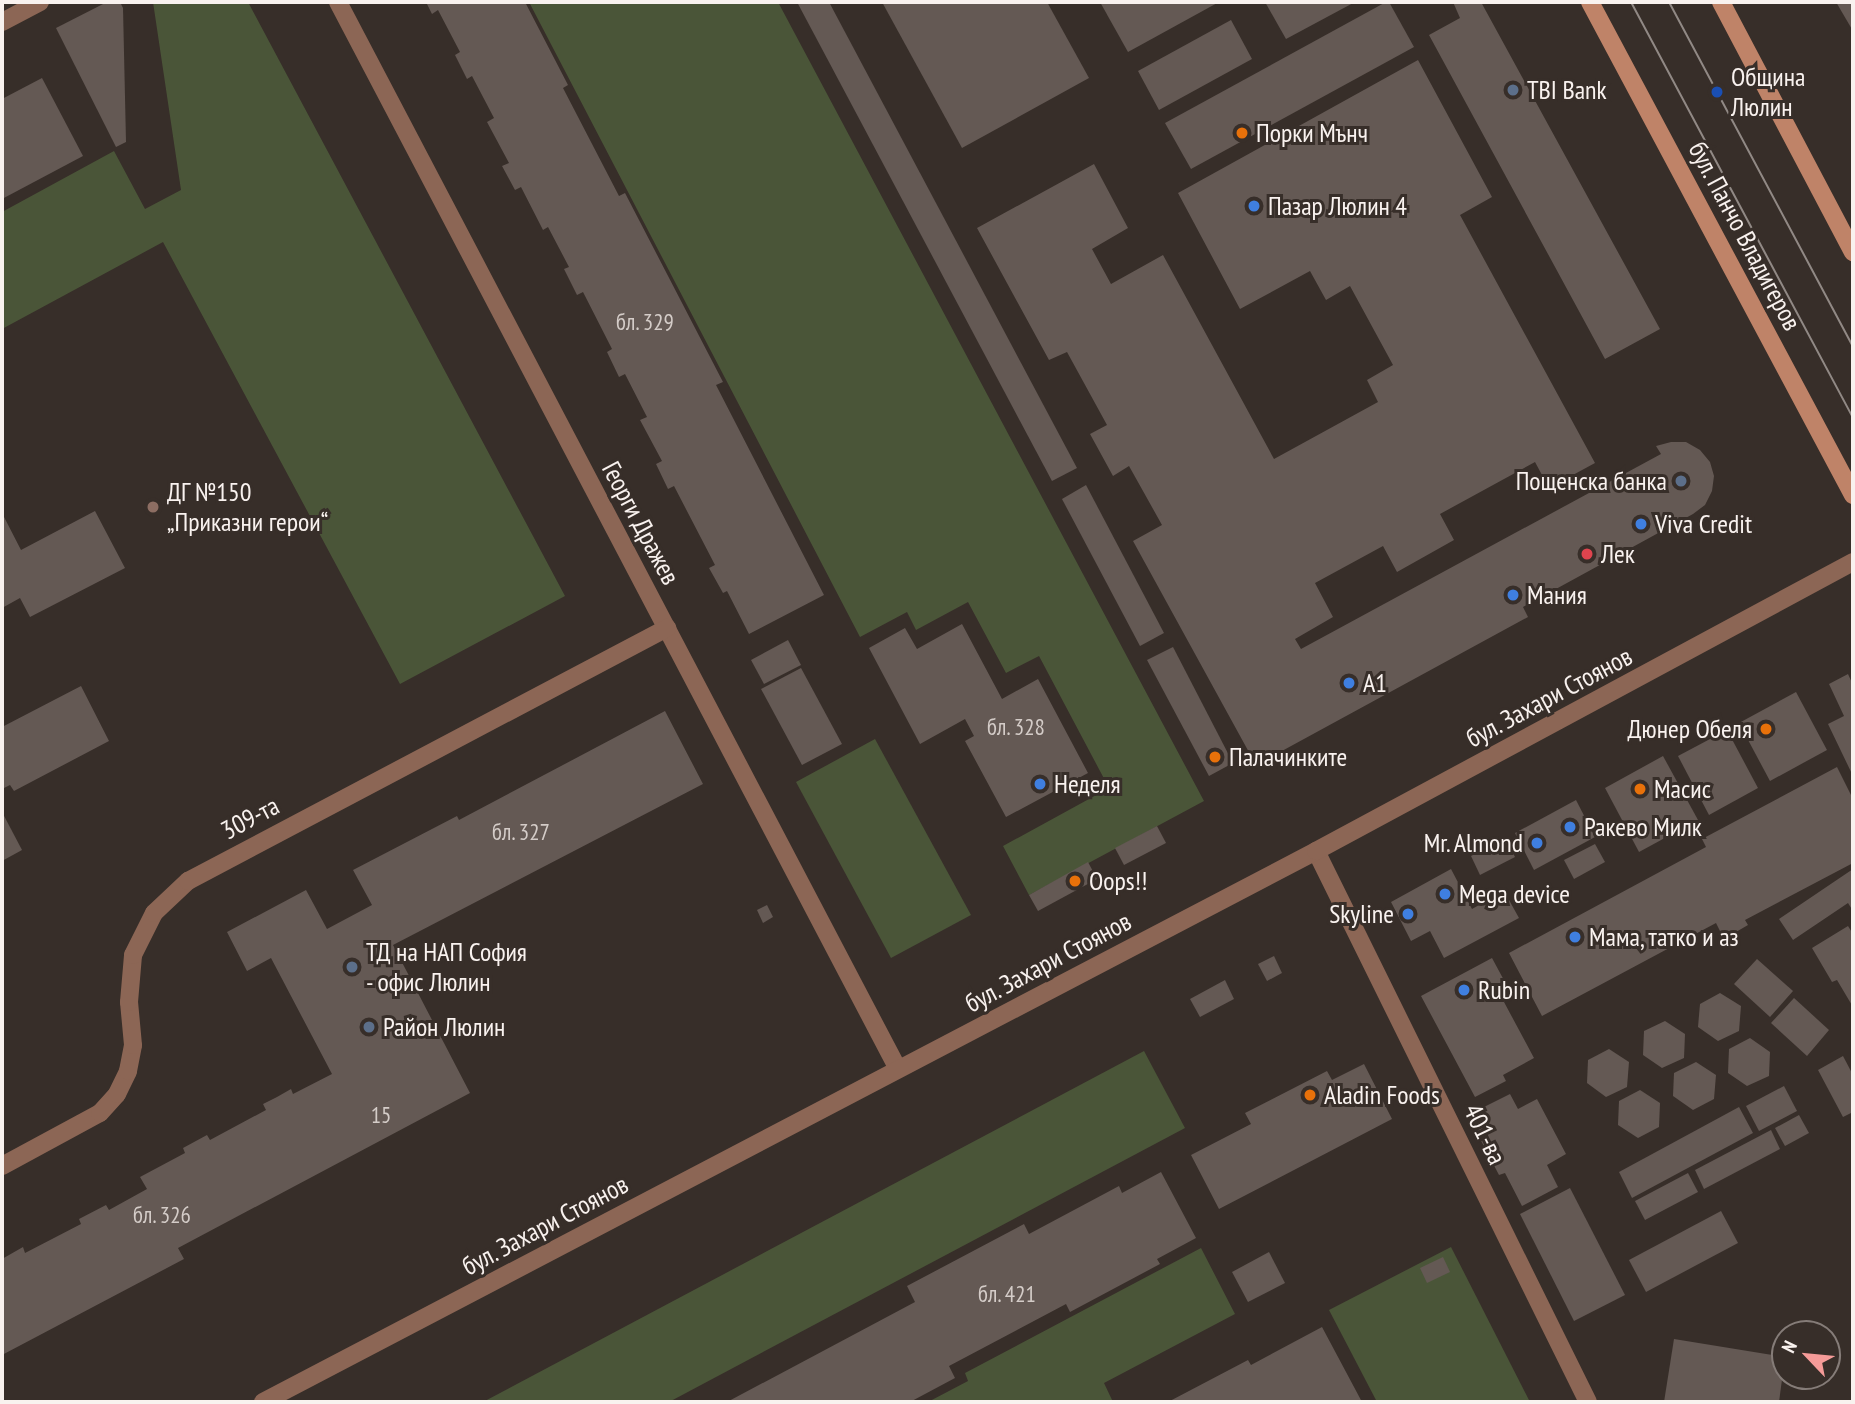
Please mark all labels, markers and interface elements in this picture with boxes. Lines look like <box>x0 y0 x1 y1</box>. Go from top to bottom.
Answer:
place label: Община Люлин <box>1731 61 1805 122</box>
place label: TBI Bank <box>1527 74 1607 106</box>
marker: TBI Bank <box>1505 82 1521 98</box>
marker: Община Люлин <box>1709 84 1725 100</box>
place label: Порки Мънч <box>1256 117 1368 149</box>
marker: Порки Мънч <box>1234 125 1250 141</box>
street label: бул. Панчо Владигеров <box>1682 136 1808 336</box>
place label: Пазар Люлин 4 <box>1268 190 1407 222</box>
marker: Пазар Люлин 4 <box>1246 198 1262 214</box>
house number: бл. 329 <box>615 308 675 336</box>
street label: Георги Дражев <box>595 456 687 590</box>
place label: Пощенска банка <box>1516 465 1667 497</box>
marker: Пощенска банка <box>1673 473 1689 489</box>
place label: ДГ №150 „Приказни герои“ <box>167 476 328 538</box>
marker: ДГ №150 „Приказни герои“ <box>145 499 161 515</box>
place label: Viva Credit <box>1655 508 1752 540</box>
marker: Viva Credit <box>1633 516 1649 532</box>
place label: Лек <box>1601 538 1635 570</box>
marker: Лек <box>1579 546 1595 562</box>
place label: Мания <box>1527 579 1587 611</box>
marker: Мания <box>1505 587 1521 603</box>
street label: бул. Захари Стоянов <box>1460 640 1638 754</box>
place label: A1 <box>1363 667 1387 699</box>
marker: A1 <box>1341 675 1357 691</box>
house number: бл. 328 <box>986 713 1046 741</box>
place label: Дюнер Обеля <box>1627 713 1752 745</box>
marker: Дюнер Обеля <box>1758 721 1774 737</box>
place label: Палачинките <box>1229 741 1347 773</box>
marker: Палачинките <box>1207 749 1223 765</box>
place label: Неделя <box>1054 768 1121 800</box>
place label: Масис <box>1654 773 1711 805</box>
marker: Неделя <box>1032 776 1048 792</box>
marker: Масис <box>1632 781 1648 797</box>
street label: 309-та <box>216 790 284 846</box>
place label: Ракево Милк <box>1584 811 1702 843</box>
house number: бл. 327 <box>491 818 551 846</box>
marker: Ракево Милк <box>1562 819 1578 835</box>
place label: Mr. Almond <box>1421 827 1523 859</box>
marker: Mr. Almond <box>1529 835 1545 851</box>
place label: Oops!! <box>1089 865 1147 897</box>
marker: Oops!! <box>1067 873 1083 889</box>
place label: Mega device <box>1459 878 1570 910</box>
marker: Mega device <box>1437 886 1453 902</box>
place label: Skyline <box>1329 898 1394 930</box>
street label: бул. Захари Стоянов <box>959 905 1137 1019</box>
marker: Skyline <box>1400 906 1416 922</box>
place label: Мама, татко и аз <box>1589 921 1740 953</box>
marker: Мама, татко и аз <box>1567 929 1583 945</box>
place label: ТД на НАП София - офис Люлин <box>366 936 527 998</box>
marker: ТД на НАП София - офис Люлин <box>344 959 360 975</box>
place label: Rubin <box>1478 974 1530 1006</box>
marker: Rubin <box>1456 982 1472 998</box>
place label: Район Люлин <box>383 1011 505 1043</box>
marker: Район Люлин <box>361 1019 377 1035</box>
place label: Aladin Foods <box>1324 1079 1440 1111</box>
marker: Aladin Foods <box>1302 1087 1318 1103</box>
street label: 401-ва <box>1457 1099 1513 1169</box>
house number: 15 <box>371 1101 391 1129</box>
street label: бул. Захари Стоянов <box>456 1168 634 1282</box>
house number: бл. 326 <box>132 1201 192 1229</box>
house number: бл. 421 <box>977 1280 1037 1308</box>
north arrow <box>1771 1320 1841 1390</box>
text: N <box>1776 1337 1802 1357</box>

